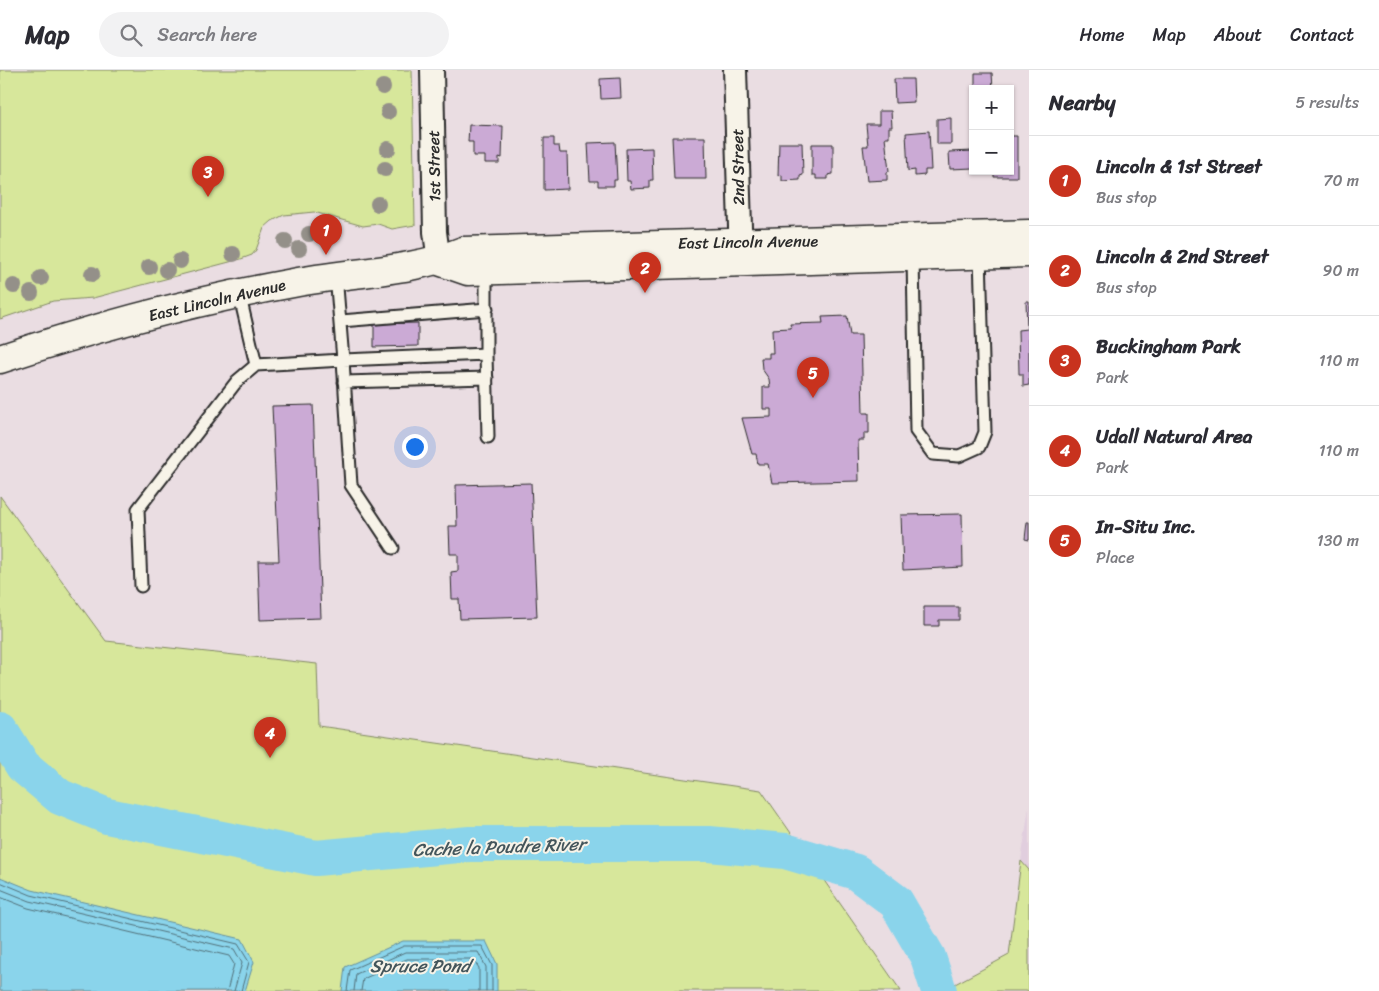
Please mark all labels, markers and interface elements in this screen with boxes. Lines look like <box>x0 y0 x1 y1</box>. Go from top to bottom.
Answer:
search box <box>99 12 449 57</box>
text: Map <box>25 14 69 56</box>
text: Search here <box>157 18 257 51</box>
text: Home <box>1080 19 1125 51</box>
text: Map <box>1153 19 1186 51</box>
text: About <box>1214 19 1262 51</box>
text: Contact <box>1290 19 1354 51</box>
icon: search <box>117 21 145 49</box>
text: Nearby <box>1049 84 1115 122</box>
map controls <box>969 85 1014 175</box>
button: + <box>969 85 1014 130</box>
text: 5 results <box>1295 88 1359 117</box>
street label: 2nd Street <box>723 128 753 206</box>
street label: 1st Street <box>419 130 449 202</box>
button: − <box>969 130 1014 175</box>
text: Lincoln & 1st Street <box>1096 150 1262 183</box>
pin: 3 <box>192 156 224 197</box>
text: 1 <box>1062 166 1068 195</box>
text: 70 m <box>1323 166 1359 195</box>
text: Bus stop <box>1096 183 1157 212</box>
pin: 1 <box>310 214 342 255</box>
street label: East Lincoln Avenue <box>678 226 819 258</box>
text: Lincoln & 2nd Street <box>1096 240 1268 273</box>
pin: 2 <box>629 252 661 293</box>
text: 2 <box>1060 256 1070 285</box>
text: 90 m <box>1323 256 1359 285</box>
street label: East Lincoln Avenue <box>145 270 289 330</box>
text: Bus stop <box>1096 273 1157 302</box>
text: Buckingham Park <box>1096 330 1241 363</box>
text: 3 <box>1061 346 1069 375</box>
text: 110 m <box>1319 346 1359 375</box>
pin: 5 <box>797 357 829 398</box>
text: Park <box>1096 363 1129 392</box>
text: Udall Natural Area <box>1096 420 1252 453</box>
your location <box>402 434 428 460</box>
text: 4 <box>1060 436 1070 465</box>
text: 110 m <box>1319 436 1359 465</box>
text: Park <box>1096 453 1129 482</box>
text: In-Situ Inc. <box>1096 510 1196 543</box>
text: 5 <box>1060 526 1070 555</box>
text: 130 m <box>1317 526 1359 555</box>
text: Place <box>1096 543 1135 572</box>
pin: 4 <box>254 717 286 758</box>
water label: Cache la Poudre River <box>412 828 589 866</box>
water label: Spruce Pond <box>370 950 474 982</box>

